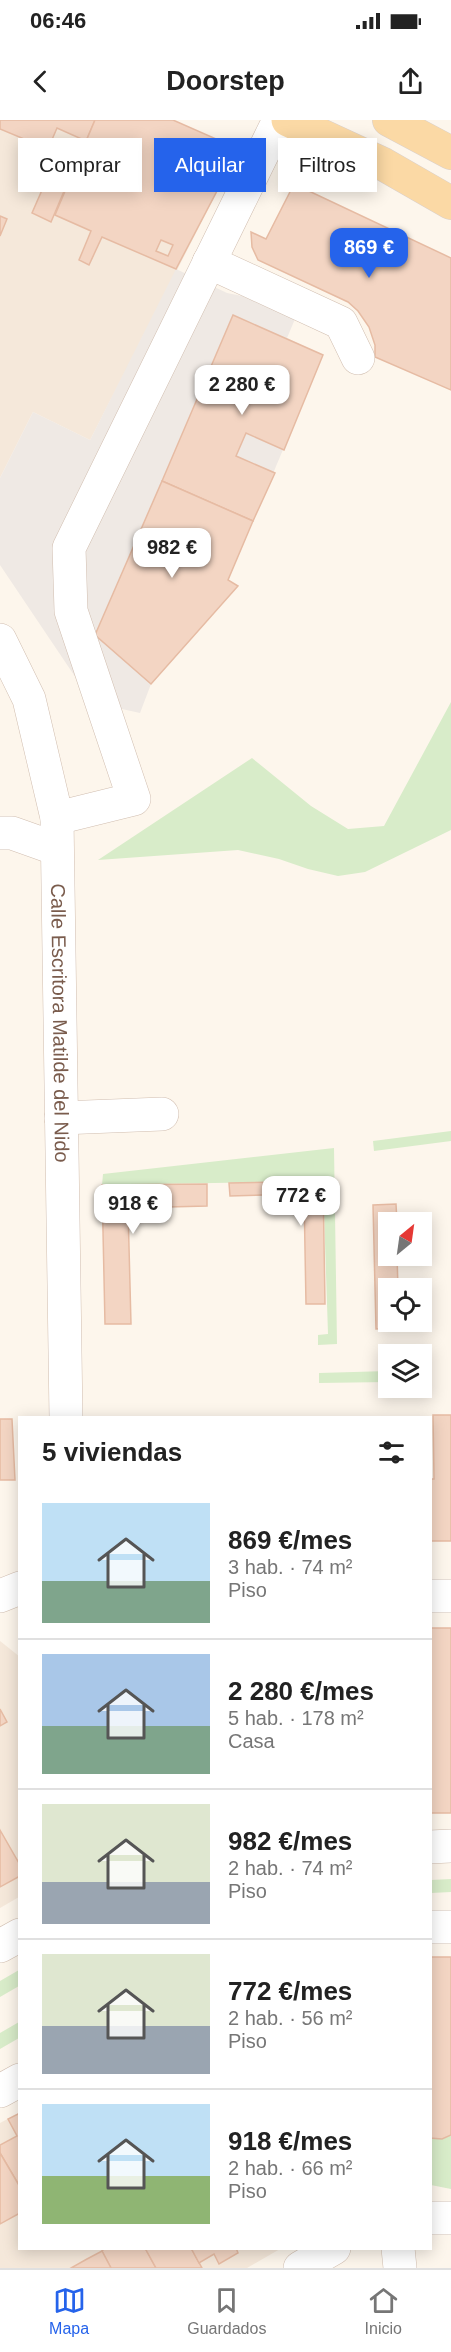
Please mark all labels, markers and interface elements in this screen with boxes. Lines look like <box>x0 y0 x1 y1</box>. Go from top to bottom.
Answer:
text: 06:46 <box>30 8 86 33</box>
icon: back <box>24 65 57 98</box>
icon: share <box>394 65 427 98</box>
text: Doorstep <box>166 66 285 96</box>
chip: Comprar <box>18 138 142 192</box>
chip: Alquilar <box>154 138 266 192</box>
chip: Filtros <box>278 138 377 192</box>
pin: 869 € <box>327 228 411 279</box>
text: 869 € <box>344 236 394 258</box>
pin: 2 280 € <box>187 365 297 416</box>
text: 2 280 € <box>209 373 275 395</box>
pin: 982 € <box>130 528 214 579</box>
text: 982 € <box>147 536 197 558</box>
street label: Calle Escritora Matilde del Nido <box>47 883 73 1163</box>
pin: 772 € <box>259 1176 343 1227</box>
pin: 918 € <box>91 1184 175 1235</box>
text: 772 € <box>276 1184 326 1206</box>
text: 918 € <box>108 1192 158 1214</box>
north arrow <box>378 1212 432 1266</box>
map controls <box>378 1212 432 1398</box>
button: locate <box>378 1278 432 1332</box>
button: layers <box>378 1344 432 1398</box>
icon: filters <box>375 1436 408 1469</box>
text: 5 viviendas <box>42 1437 182 1467</box>
text: 869 €/mes <box>228 1525 352 1555</box>
icon: home <box>90 1527 162 1599</box>
text: 3 hab. · 74 m² <box>228 1556 353 1578</box>
text: Piso <box>228 1579 267 1601</box>
text: 2 280 €/mes <box>228 1676 374 1706</box>
icon: home <box>90 1678 162 1750</box>
text: 5 hab. · 178 m² <box>228 1707 364 1729</box>
text: Casa <box>228 1730 275 1752</box>
text: 982 €/mes <box>228 1826 352 1856</box>
icon: home <box>90 1828 162 1900</box>
text: 2 hab. · 74 m² <box>228 1857 353 1879</box>
text: Piso <box>228 1880 267 1902</box>
text: 772 €/mes <box>228 1976 352 2006</box>
icon: home <box>90 1978 162 2050</box>
text: 2 hab. · 56 m² <box>228 2007 353 2029</box>
text: Piso <box>228 2030 267 2052</box>
text: 918 €/mes <box>228 2126 352 2156</box>
icon: home <box>90 2128 162 2200</box>
text: 2 hab. · 66 m² <box>228 2157 353 2179</box>
text: Piso <box>228 2180 267 2202</box>
tab: Mapa <box>49 2284 89 2338</box>
tab: Guardados <box>187 2284 266 2338</box>
tab: Inicio <box>365 2284 402 2338</box>

